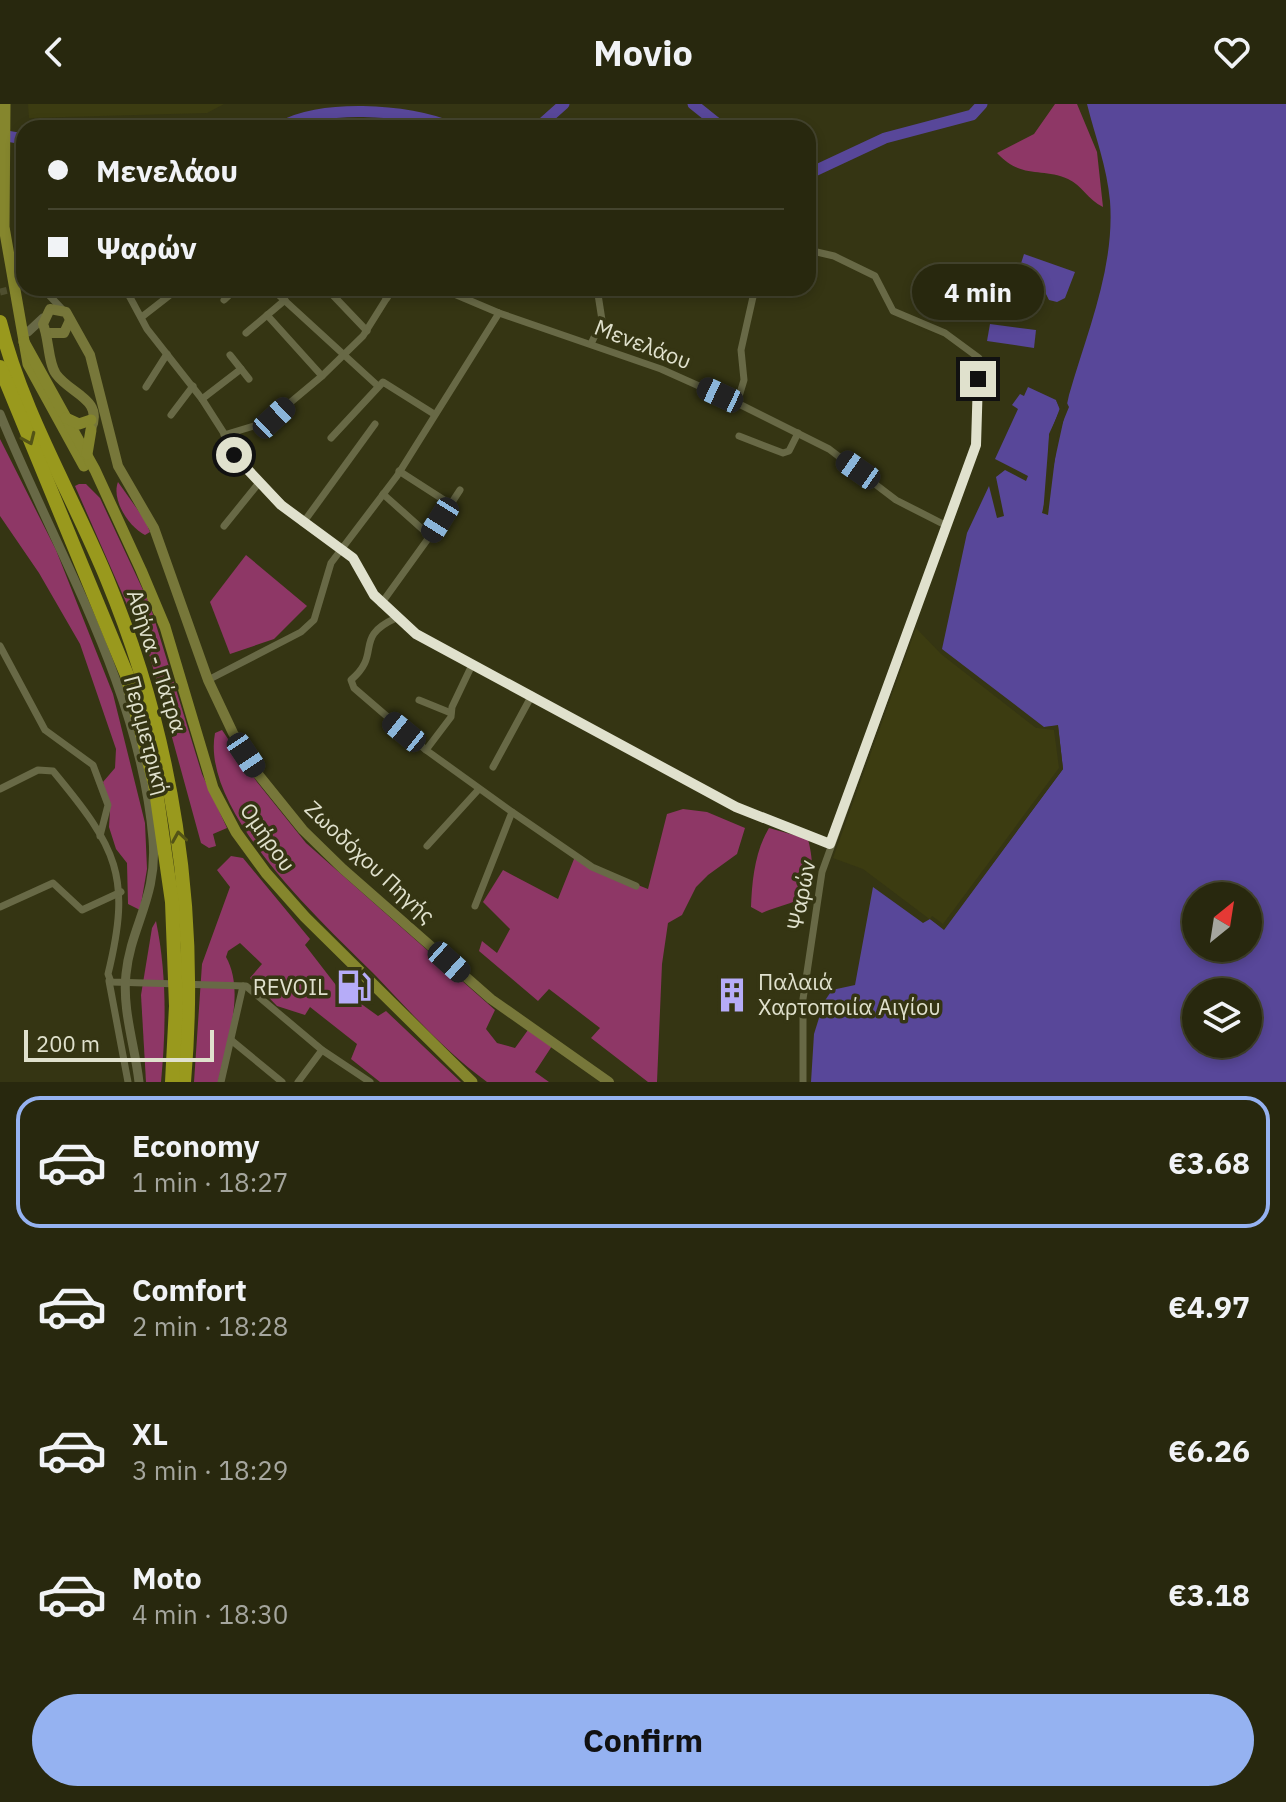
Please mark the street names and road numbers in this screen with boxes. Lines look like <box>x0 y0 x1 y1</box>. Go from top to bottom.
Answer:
street label: Μενελάου <box>591 312 696 375</box>
street label: Αθήνα - Πάτρα <box>121 586 194 736</box>
street label: Περιμετρική <box>118 672 177 798</box>
street label: Ζωοδόχου Πηγής <box>299 794 442 930</box>
street label: Ομήρου <box>234 797 303 877</box>
street label: Ψαρών <box>780 857 821 932</box>

